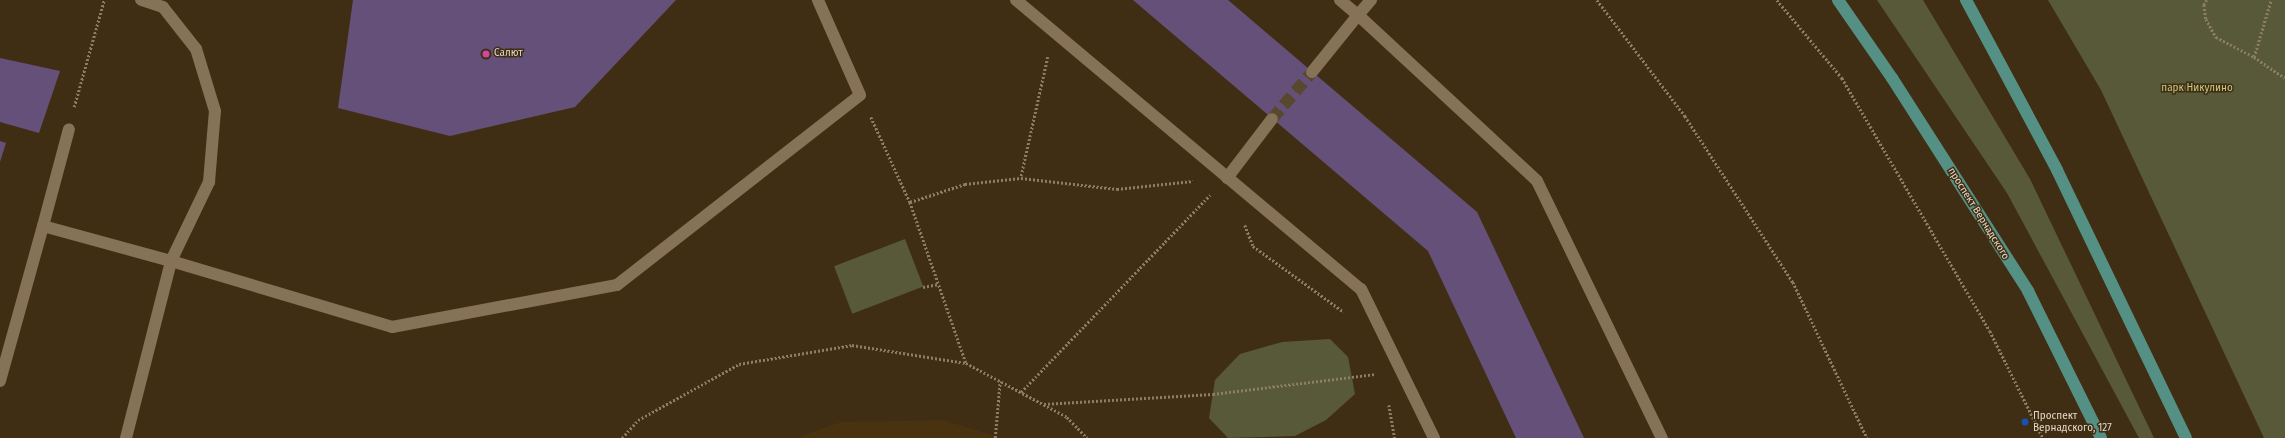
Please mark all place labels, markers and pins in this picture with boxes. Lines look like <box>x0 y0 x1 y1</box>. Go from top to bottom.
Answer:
place label: Салют <box>494 48 523 60</box>
marker: Салют <box>481 49 491 59</box>
place label: Проспект Вернадского, 127 <box>2033 410 2112 434</box>
marker: Проспект Вернадского, 127 <box>2020 417 2030 427</box>

